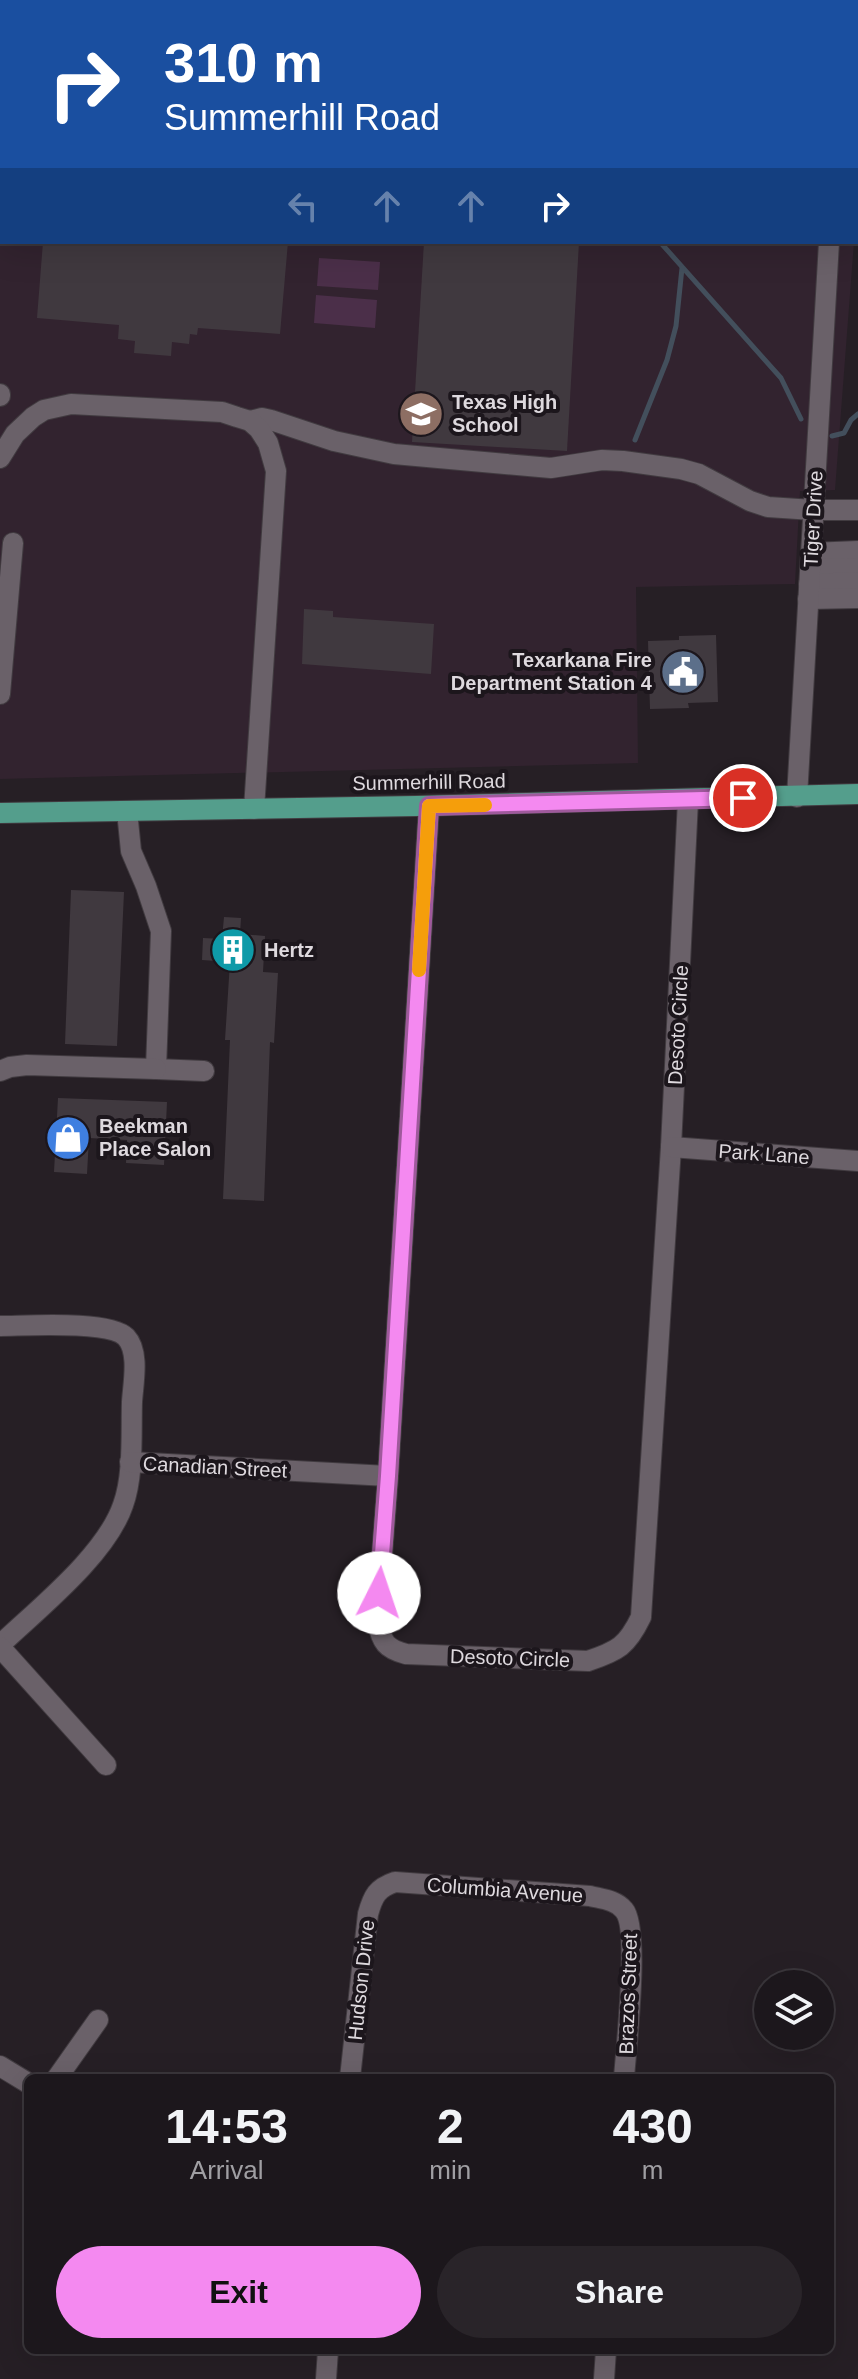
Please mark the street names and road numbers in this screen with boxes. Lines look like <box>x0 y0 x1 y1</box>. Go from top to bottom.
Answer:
street label: Tiger Drive <box>799 470 827 568</box>
street label: Summerhill Road <box>352 770 506 794</box>
street label: Desoto Circle <box>664 964 692 1086</box>
street label: Park Lane <box>718 1140 810 1168</box>
street label: Canadian Street <box>142 1452 288 1482</box>
street label: Desoto Circle <box>450 1645 570 1671</box>
street label: Columbia Avenue <box>426 1874 584 1906</box>
street label: Hudson Drive <box>344 1919 378 2041</box>
street label: Brazos Street <box>615 1933 641 2055</box>

